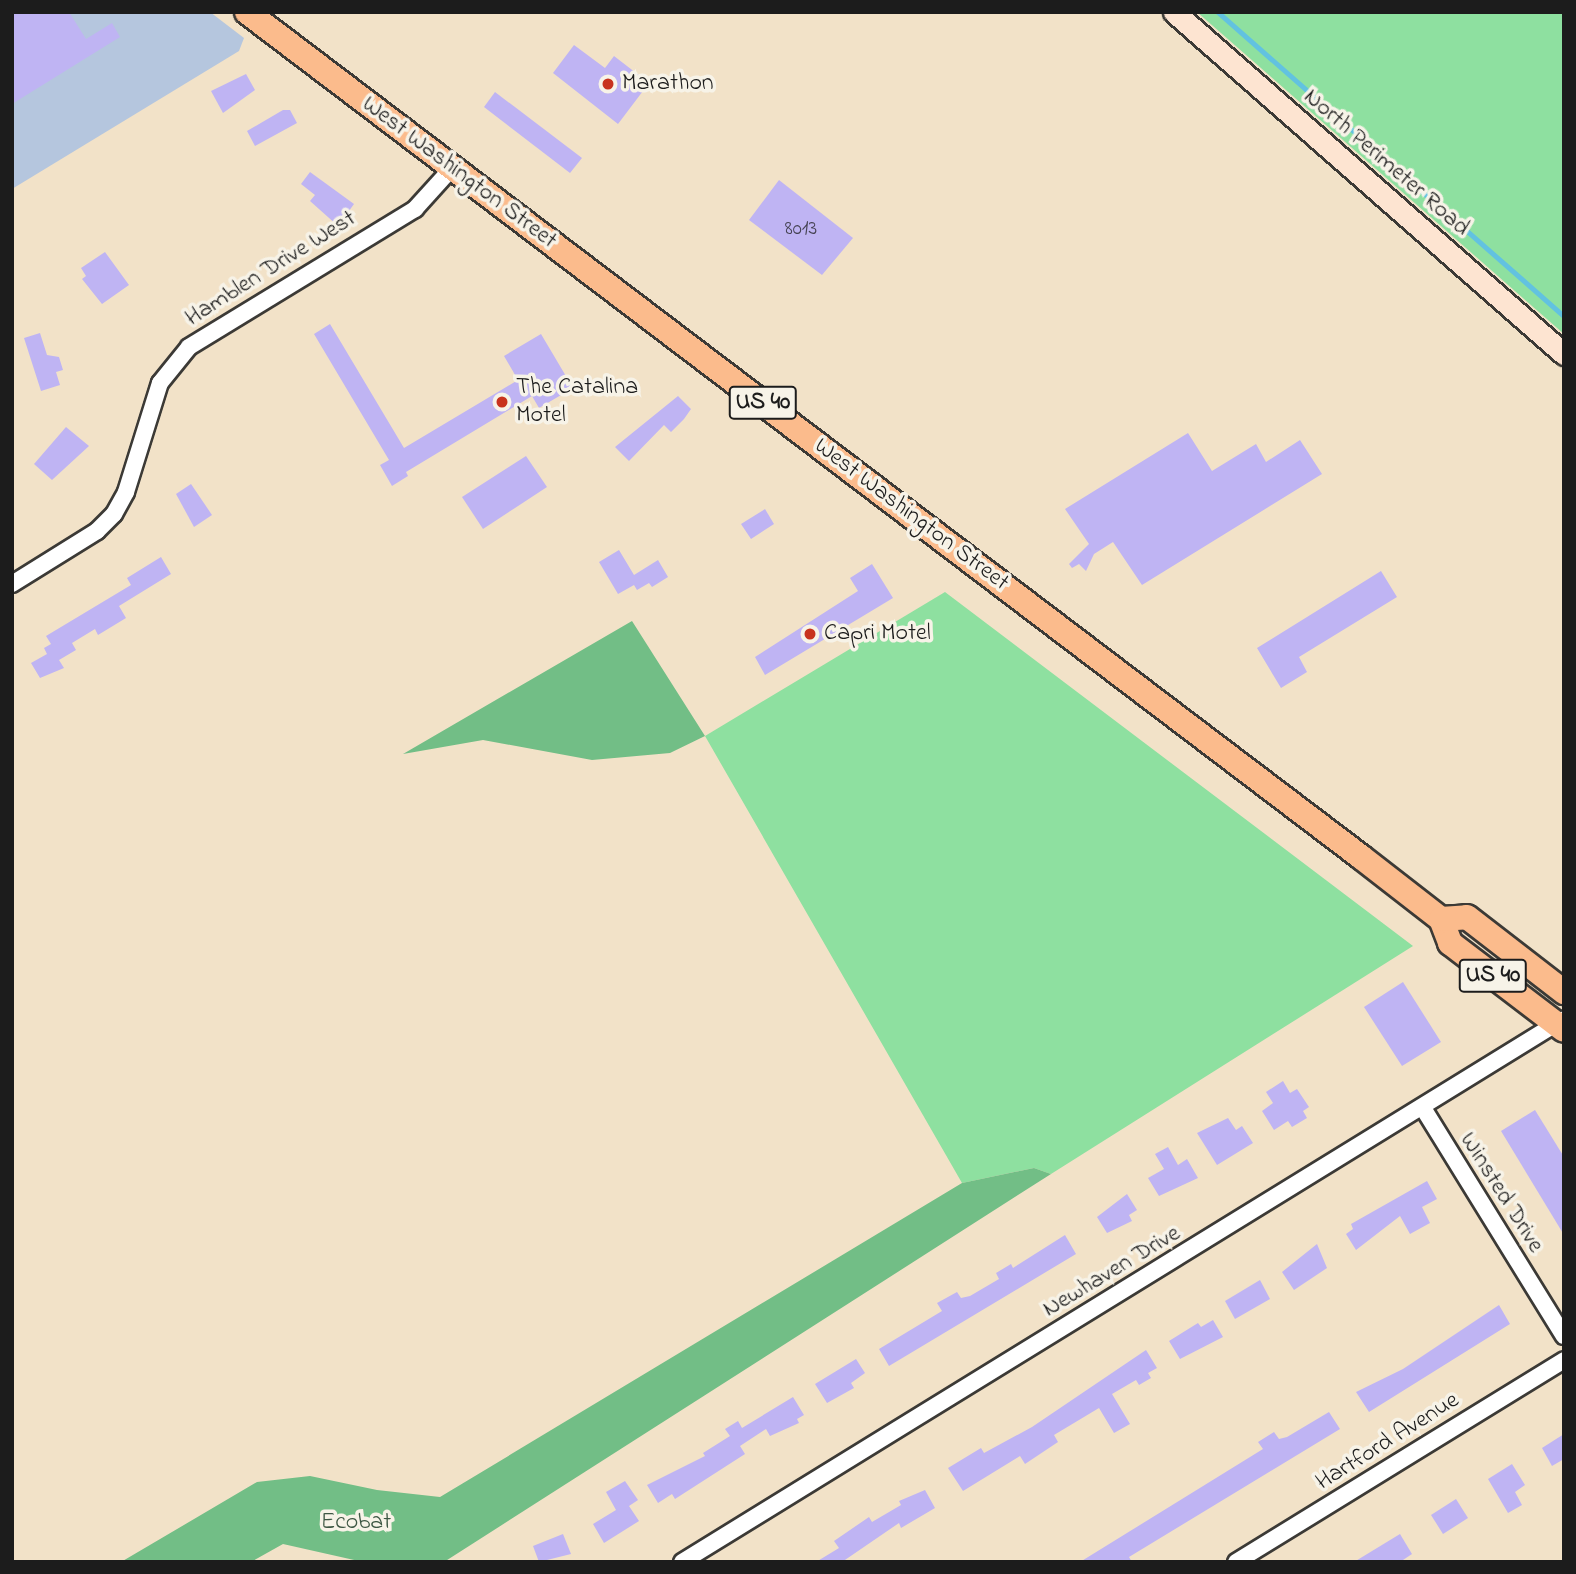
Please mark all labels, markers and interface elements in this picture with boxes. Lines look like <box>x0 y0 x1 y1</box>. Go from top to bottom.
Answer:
place label: Marathon <box>622 70 714 98</box>
marker: Marathon <box>600 76 616 92</box>
street label: North Perimeter Road <box>1297 83 1475 243</box>
street label: West Washington Street <box>356 90 562 256</box>
street label: Hamblen Drive West <box>180 205 362 333</box>
house number: 8013 <box>785 216 817 242</box>
place label: The Catalina Motel <box>516 374 638 430</box>
road number: US 40 <box>728 384 798 422</box>
marker: The Catalina Motel <box>494 394 510 410</box>
street label: West Washington Street <box>808 432 1014 598</box>
place label: Capri Motel <box>824 620 931 648</box>
marker: Capri Motel <box>802 626 818 642</box>
road number: US 40 <box>1458 956 1528 995</box>
street label: Winsted Drive <box>1453 1127 1549 1259</box>
street label: Newhaven Drive <box>1038 1220 1186 1324</box>
street label: Hartford Avenue <box>1311 1387 1465 1497</box>
park label: Ecobat <box>321 1509 391 1537</box>

